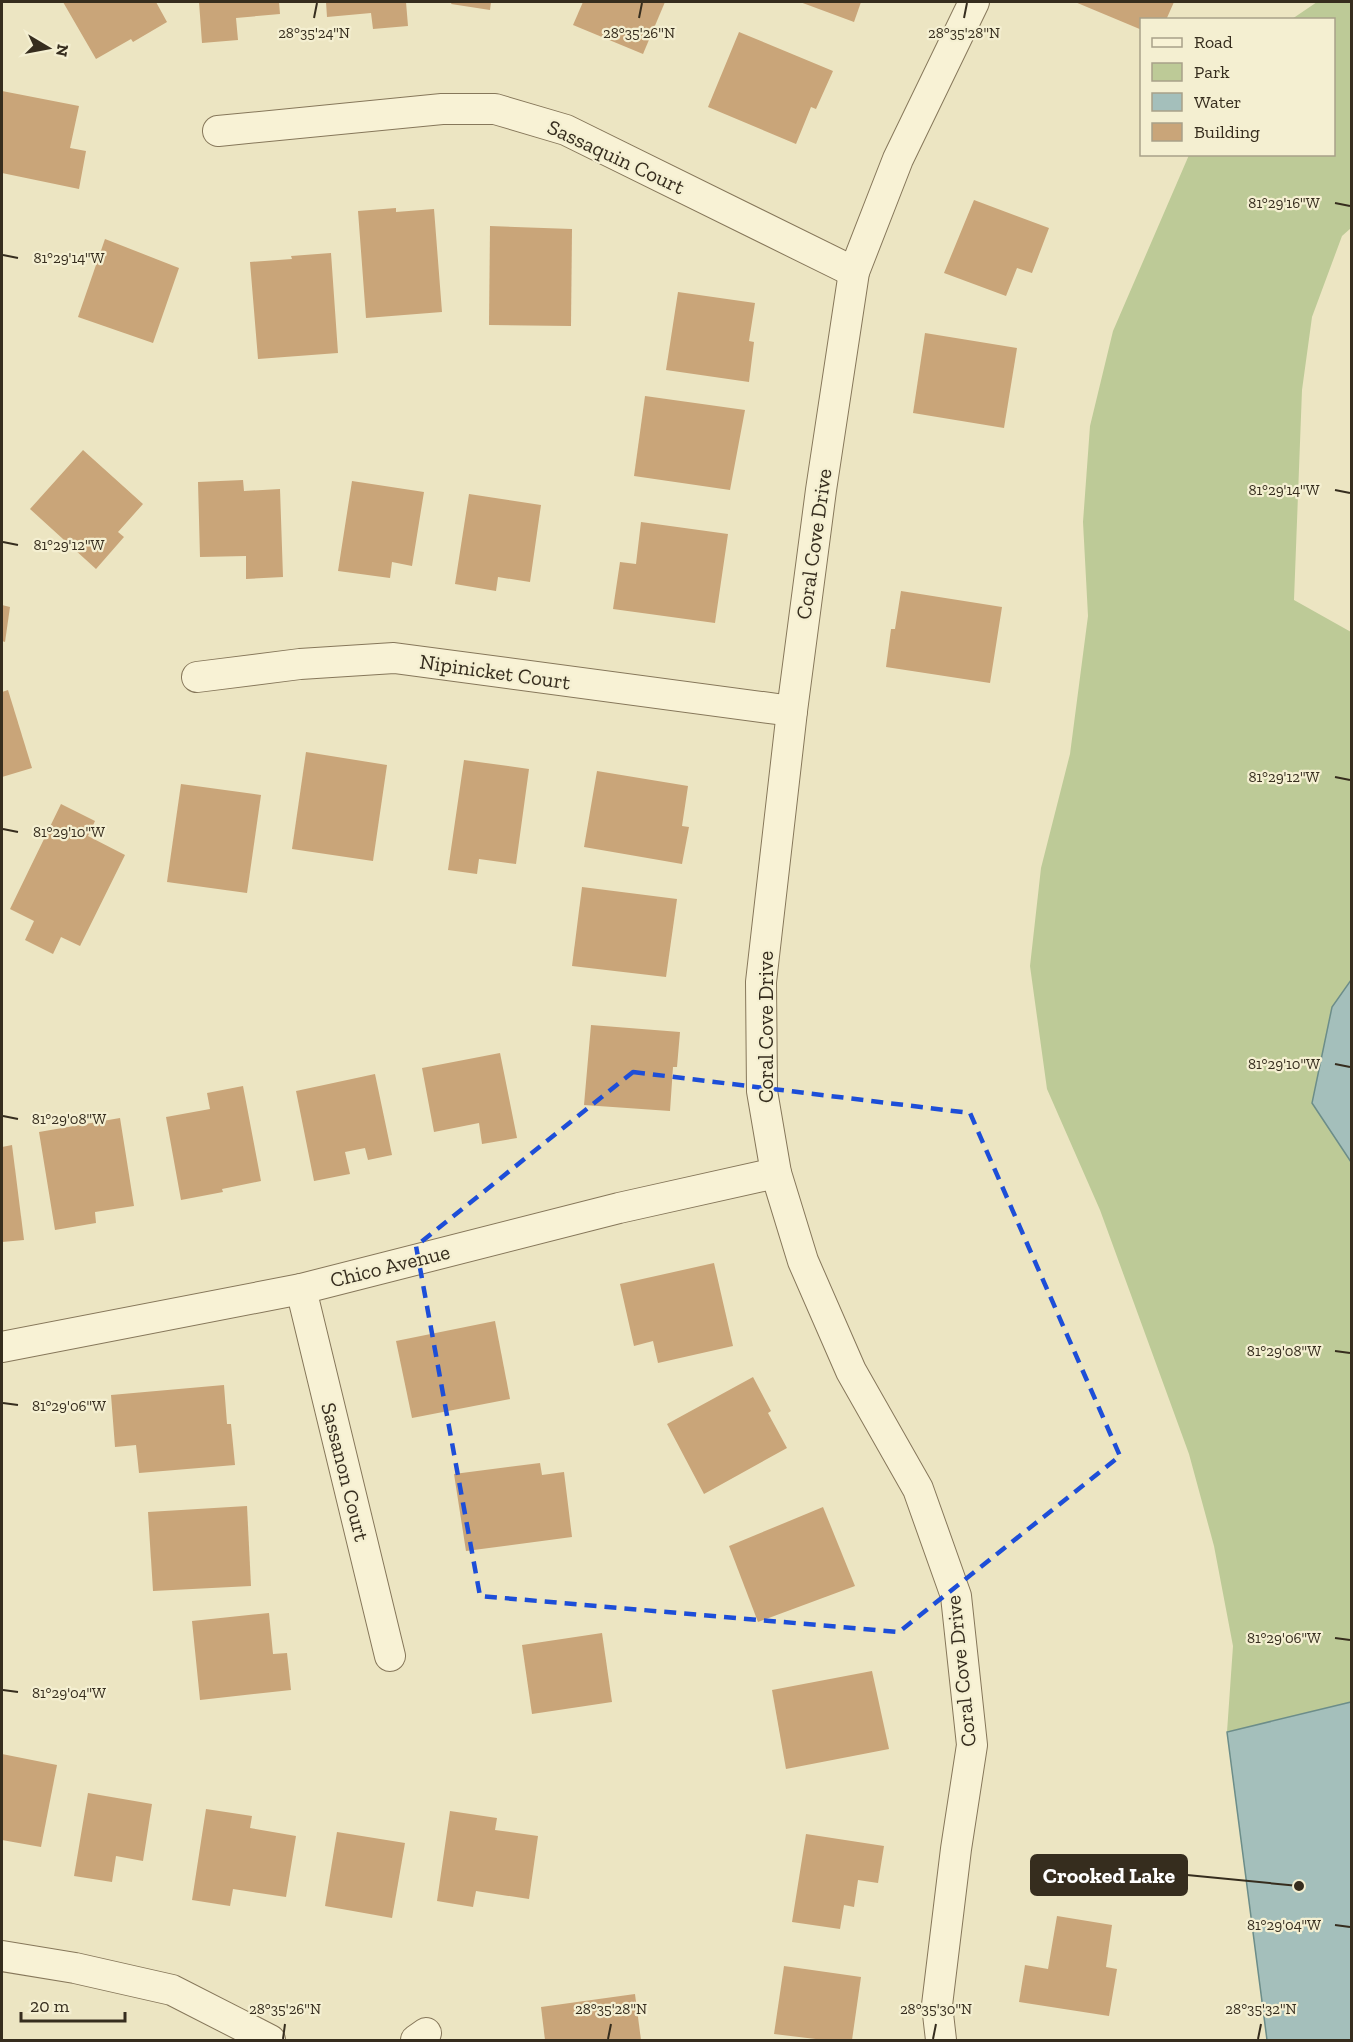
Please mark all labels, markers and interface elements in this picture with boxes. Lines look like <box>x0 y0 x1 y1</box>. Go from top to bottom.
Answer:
north arrow <box>18 18 78 78</box>
legend <box>1140 18 1335 156</box>
text: 28°35'24"N <box>278 24 350 42</box>
text: 28°35'26"N <box>603 24 675 42</box>
text: 28°35'28"N <box>928 24 1000 42</box>
text: Road <box>1194 31 1233 53</box>
text: N <box>52 43 73 58</box>
text: Park <box>1194 61 1230 83</box>
text: Water <box>1194 91 1241 113</box>
street label: Sassaquin Court <box>544 114 689 199</box>
text: Building <box>1194 121 1260 143</box>
text: 81°29'16"W <box>1248 194 1320 212</box>
text: 81°29'14"W <box>33 249 105 267</box>
street label: Coral Cove Drive <box>791 467 836 621</box>
text: 81°29'14"W <box>1248 481 1320 499</box>
text: 81°29'12"W <box>33 536 105 554</box>
street label: Nipinicket Court <box>418 649 572 694</box>
text: 81°29'12"W <box>1248 768 1320 786</box>
text: 81°29'10"W <box>33 823 105 841</box>
street label: Coral Cove Drive <box>753 951 778 1103</box>
text: 81°29'10"W <box>1248 1055 1320 1073</box>
text: 81°29'08"W <box>32 1110 106 1128</box>
street label: Chico Avenue <box>327 1239 452 1292</box>
text: 81°29'08"W <box>1247 1342 1321 1360</box>
text: 81°29'06"W <box>32 1397 106 1415</box>
street label: Sassanon Court <box>316 1400 375 1544</box>
street label: Coral Cove Drive <box>940 1594 981 1748</box>
text: 81°29'06"W <box>1247 1629 1321 1647</box>
text: 81°29'04"W <box>32 1684 106 1702</box>
callout: Crooked Lake <box>1031 1855 1187 1895</box>
text: Crooked Lake <box>1043 1862 1176 1889</box>
text: 81°29'04"W <box>1247 1916 1321 1934</box>
scale bar <box>21 1985 124 2023</box>
text: 20 m <box>30 1995 70 2017</box>
text: 28°35'26"N <box>249 2000 321 2018</box>
text: 28°35'28"N <box>575 2000 647 2018</box>
text: 28°35'30"N <box>900 2000 972 2018</box>
text: 28°35'32"N <box>1225 2000 1297 2018</box>

